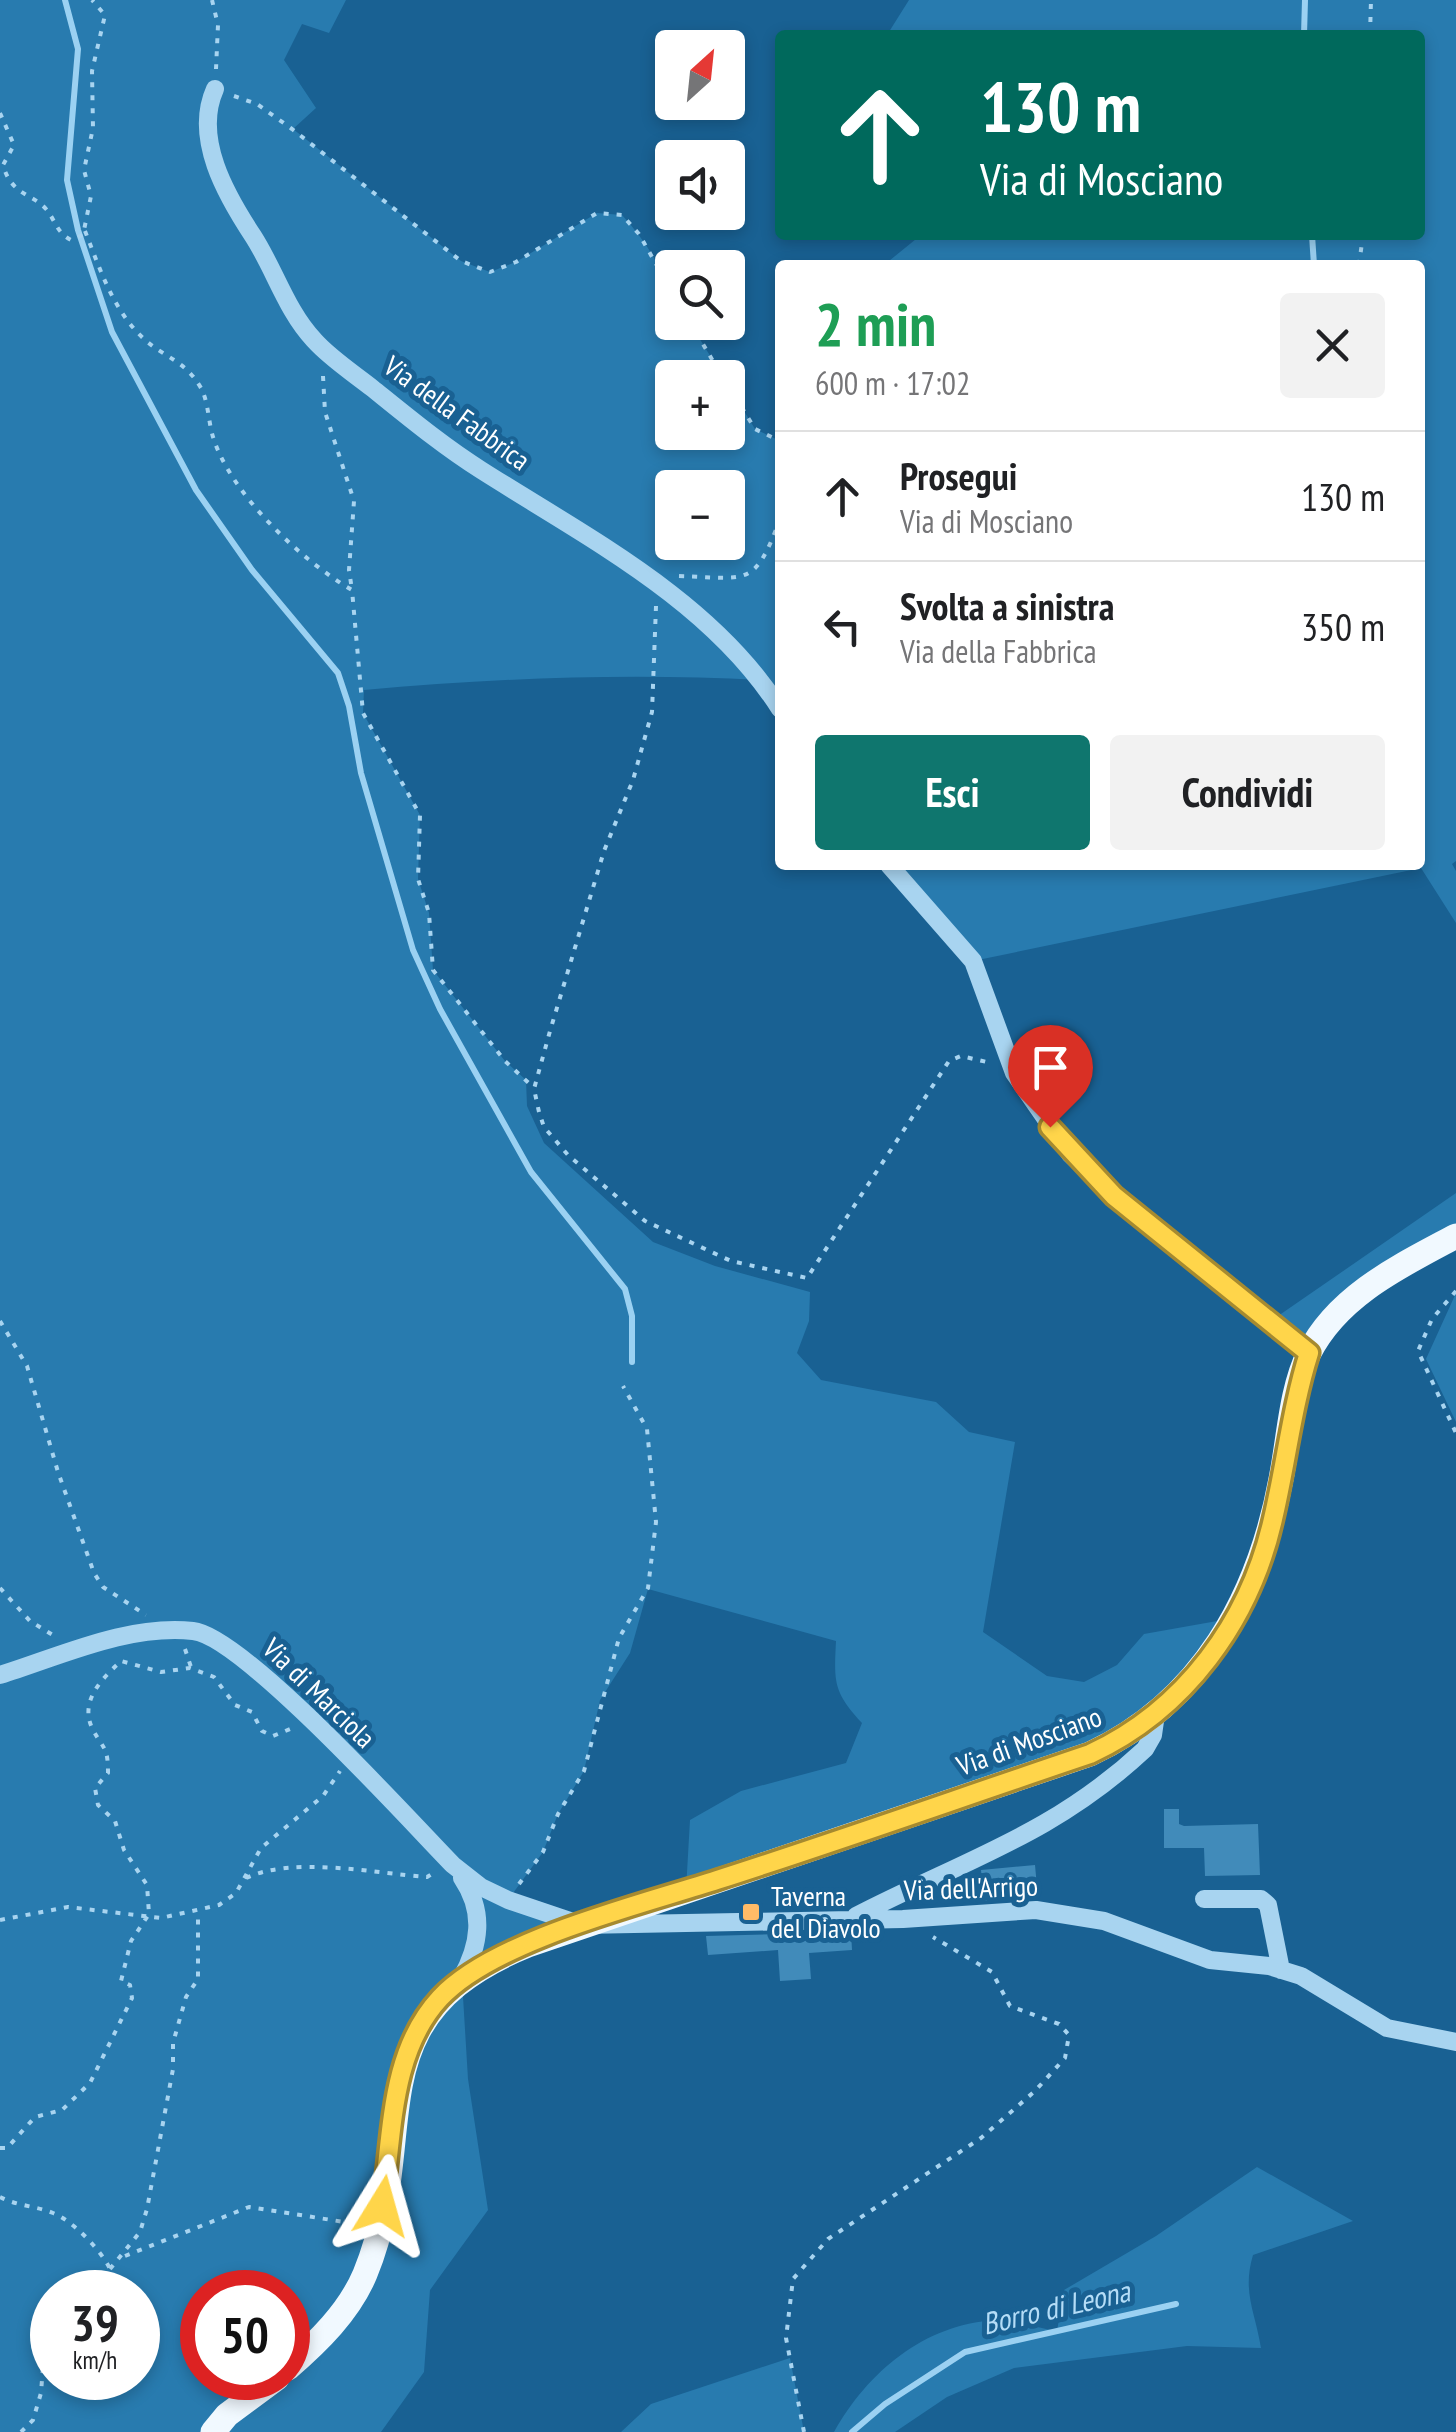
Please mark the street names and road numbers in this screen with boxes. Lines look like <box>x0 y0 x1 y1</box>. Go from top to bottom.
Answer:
street label: Via della Fabbrica <box>376 346 538 478</box>
street label: Via di Marciola <box>254 1629 384 1756</box>
street label: Via di Mosciano <box>950 1697 1106 1784</box>
street label: Via dell'Arrigo <box>902 1867 1039 1908</box>

